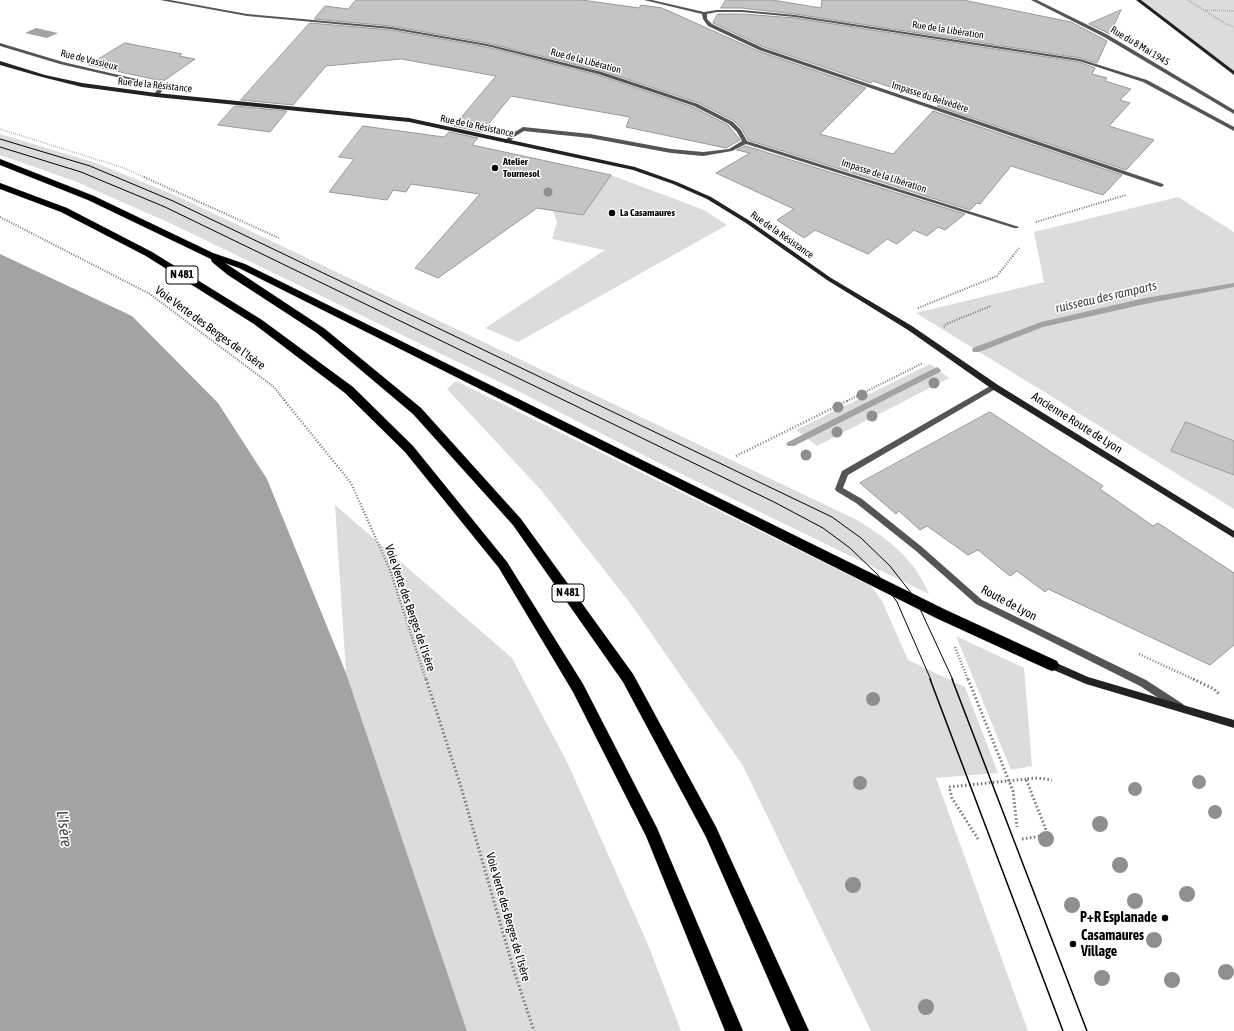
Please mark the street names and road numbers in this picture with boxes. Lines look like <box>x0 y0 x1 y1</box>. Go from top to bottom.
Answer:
street label: Rue de la Libération <box>911 18 985 42</box>
street label: Rue du 8 Mai 1945 <box>1108 24 1172 68</box>
street label: Rue de la Libération <box>549 46 623 76</box>
street label: Rue de Vassieux <box>59 47 119 73</box>
street label: Rue de la Résistance <box>117 75 193 95</box>
street label: Impasse du Belvédère <box>890 79 970 115</box>
street label: Rue de la Résistance <box>439 112 515 140</box>
street label: Impasse de la Libération <box>840 157 928 195</box>
street label: Rue de la Résistance <box>748 209 816 261</box>
road number: N 481 <box>166 266 198 284</box>
street label: Voie Verte des Berges de l'Isère <box>152 283 268 373</box>
street label: Ancienne Route de Lyon <box>1029 389 1125 457</box>
street label: Voie Verte des Berges de l'Isère <box>382 543 438 673</box>
street label: Route de Lyon <box>979 582 1039 624</box>
road number: N 481 <box>552 584 584 602</box>
street label: Voie Verte des Berges de l'Isère <box>483 851 533 983</box>

